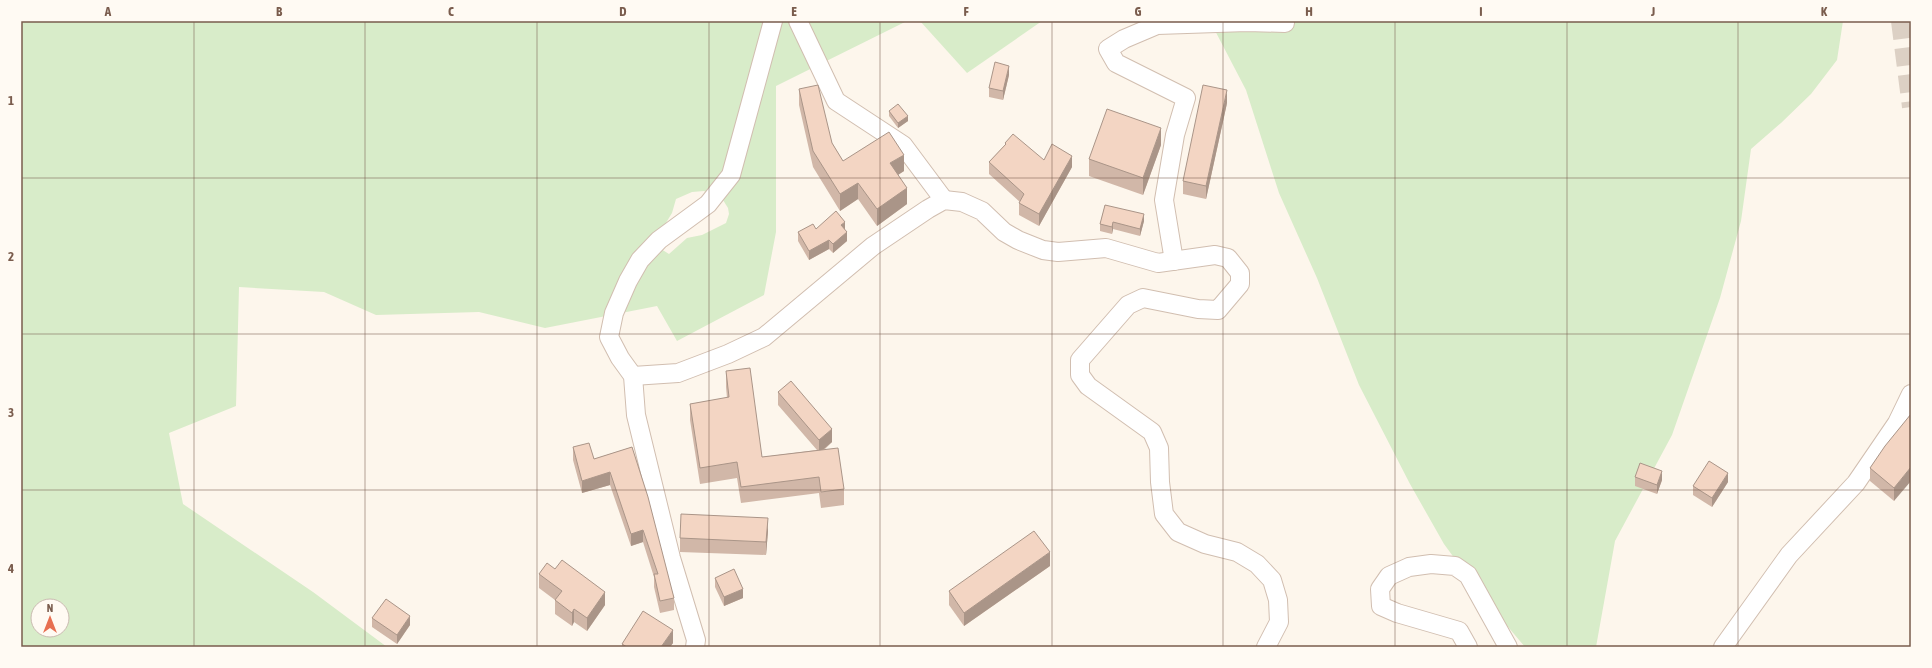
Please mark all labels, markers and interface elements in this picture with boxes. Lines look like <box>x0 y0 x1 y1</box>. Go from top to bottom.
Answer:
text: A <box>104 4 112 19</box>
text: B <box>276 4 283 19</box>
text: C <box>448 4 454 19</box>
text: D <box>619 4 627 19</box>
text: E <box>791 4 797 19</box>
text: F <box>963 4 969 19</box>
text: G <box>1135 4 1142 19</box>
text: H <box>1305 4 1313 19</box>
text: I <box>1479 4 1483 19</box>
text: J <box>1650 4 1655 19</box>
text: K <box>1821 4 1828 19</box>
text: 1 <box>8 93 14 108</box>
text: 2 <box>8 249 14 264</box>
text: 3 <box>8 405 14 420</box>
text: 4 <box>7 561 14 576</box>
north arrow <box>30 598 70 638</box>
text: N <box>47 602 53 614</box>

